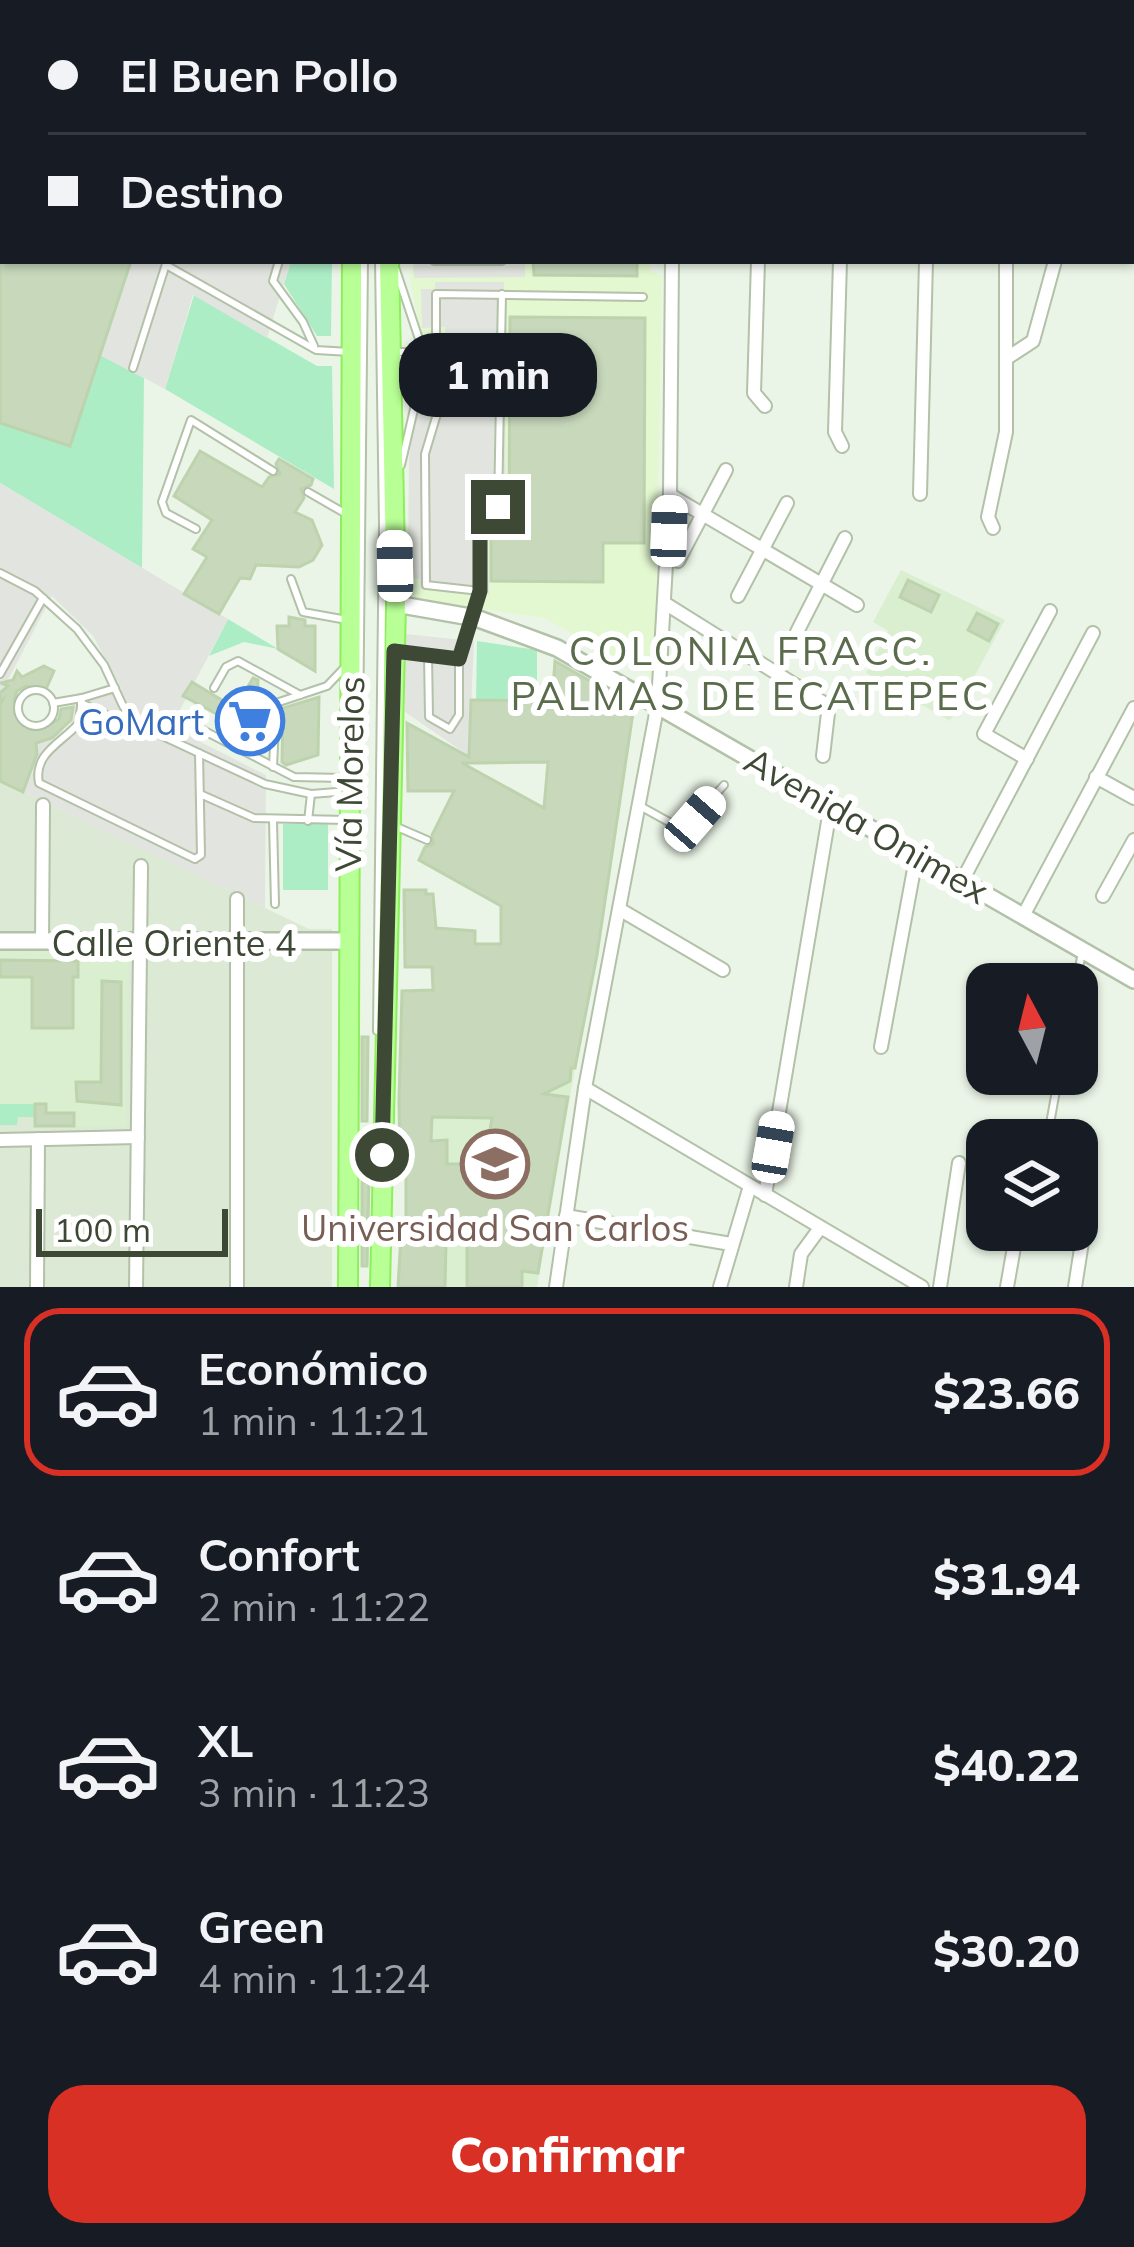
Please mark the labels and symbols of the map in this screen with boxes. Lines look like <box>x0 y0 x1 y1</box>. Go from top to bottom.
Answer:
callout: 1 min <box>399 333 597 417</box>
route end <box>471 480 525 534</box>
car <box>650 494 688 568</box>
car <box>376 530 414 602</box>
district label: COLONIA FRACC. PALMAS DE ECATEPEC <box>511 626 991 720</box>
street label: Vía Morelos <box>325 676 373 872</box>
supermarket icon: GoMart <box>215 686 285 756</box>
place label: GoMart <box>78 699 204 744</box>
street label: Avenida Onimex <box>737 737 997 913</box>
car <box>658 780 732 858</box>
street label: Calle Oriente 4 <box>52 920 296 965</box>
north arrow <box>966 963 1098 1095</box>
car <box>749 1108 797 1186</box>
route start <box>355 1128 409 1182</box>
school or university icon: Universidad San Carlos <box>460 1129 530 1199</box>
scale bar <box>36 1203 228 1256</box>
place label: Universidad San Carlos <box>301 1205 689 1250</box>

